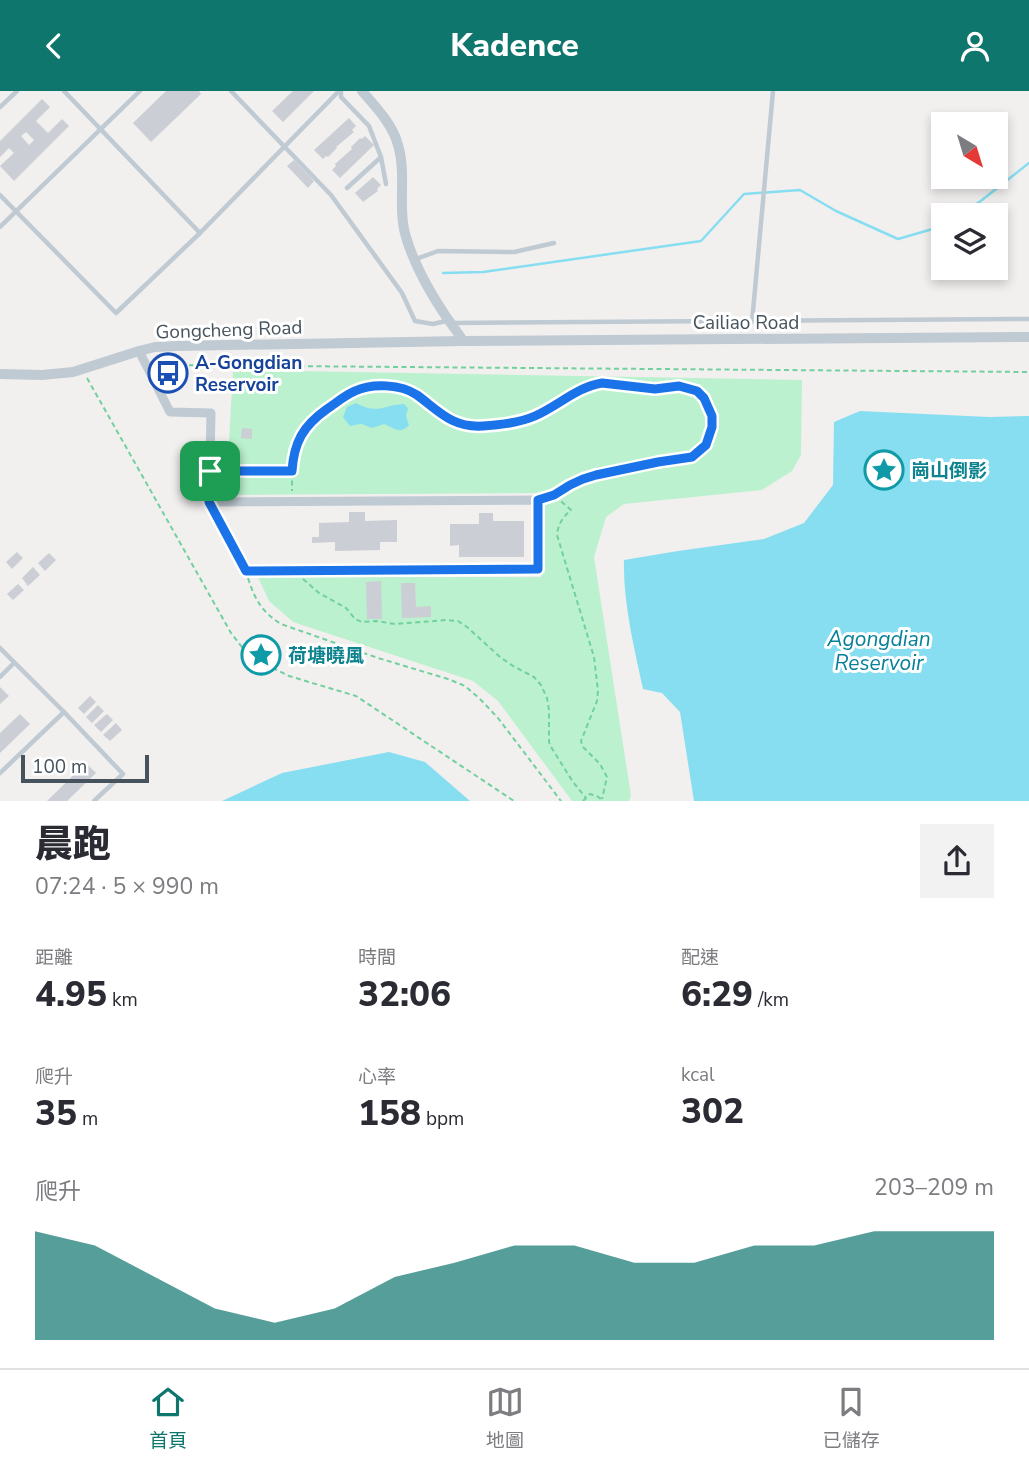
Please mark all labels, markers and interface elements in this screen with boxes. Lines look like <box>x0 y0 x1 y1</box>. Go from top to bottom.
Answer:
text: Kadence <box>450 24 579 67</box>
icon: back <box>35 27 73 65</box>
icon: person <box>956 27 994 65</box>
north arrow <box>931 112 1008 189</box>
map controls <box>931 112 1008 280</box>
button: layers <box>931 203 1008 280</box>
street label: Cailiao Road <box>693 310 799 336</box>
street label: Gongcheng Road <box>155 314 303 346</box>
place label: A-Gongdian Reservoir <box>195 350 302 398</box>
bus stop icon: A-Gongdian Reservoir <box>147 352 189 394</box>
pin <box>180 441 240 501</box>
place icon: 崗山倒影 <box>863 449 905 491</box>
icon: arrive <box>191 452 229 490</box>
place label: 崗山倒影 <box>911 458 987 484</box>
water label: Agongdian Reservoir <box>826 625 931 677</box>
place icon: 荷塘曉風 <box>240 634 282 676</box>
place label: 荷塘曉風 <box>288 643 364 669</box>
scale bar <box>21 752 149 784</box>
text: 100 m <box>32 754 87 780</box>
text: 晨跑 <box>35 819 111 870</box>
button: share <box>920 824 994 898</box>
text: 07:24 · 5 × 990 m <box>35 871 219 902</box>
text: 距離 <box>35 945 73 971</box>
text: 時間 <box>358 945 396 971</box>
text: 配速 <box>681 945 719 971</box>
text: 4.95 <box>35 971 107 1018</box>
text: 32:06 <box>358 971 451 1018</box>
text: 6:29 <box>681 971 753 1018</box>
text: km <box>107 987 138 1013</box>
text: /km <box>753 987 789 1013</box>
text: kcal <box>681 1062 715 1088</box>
text: 爬升 <box>35 1064 73 1090</box>
text: 心率 <box>358 1064 396 1090</box>
text: 302 <box>681 1088 744 1135</box>
text: 35 <box>35 1090 77 1137</box>
text: 158 <box>358 1090 421 1137</box>
text: m <box>77 1106 98 1132</box>
text: bpm <box>421 1106 464 1132</box>
text: 203–209 m <box>874 1172 994 1203</box>
text: 爬升 <box>35 1176 81 1207</box>
tab: 首頁 <box>149 1383 187 1454</box>
tab: 地圖 <box>486 1383 524 1454</box>
tab: 已儲存 <box>823 1383 880 1454</box>

